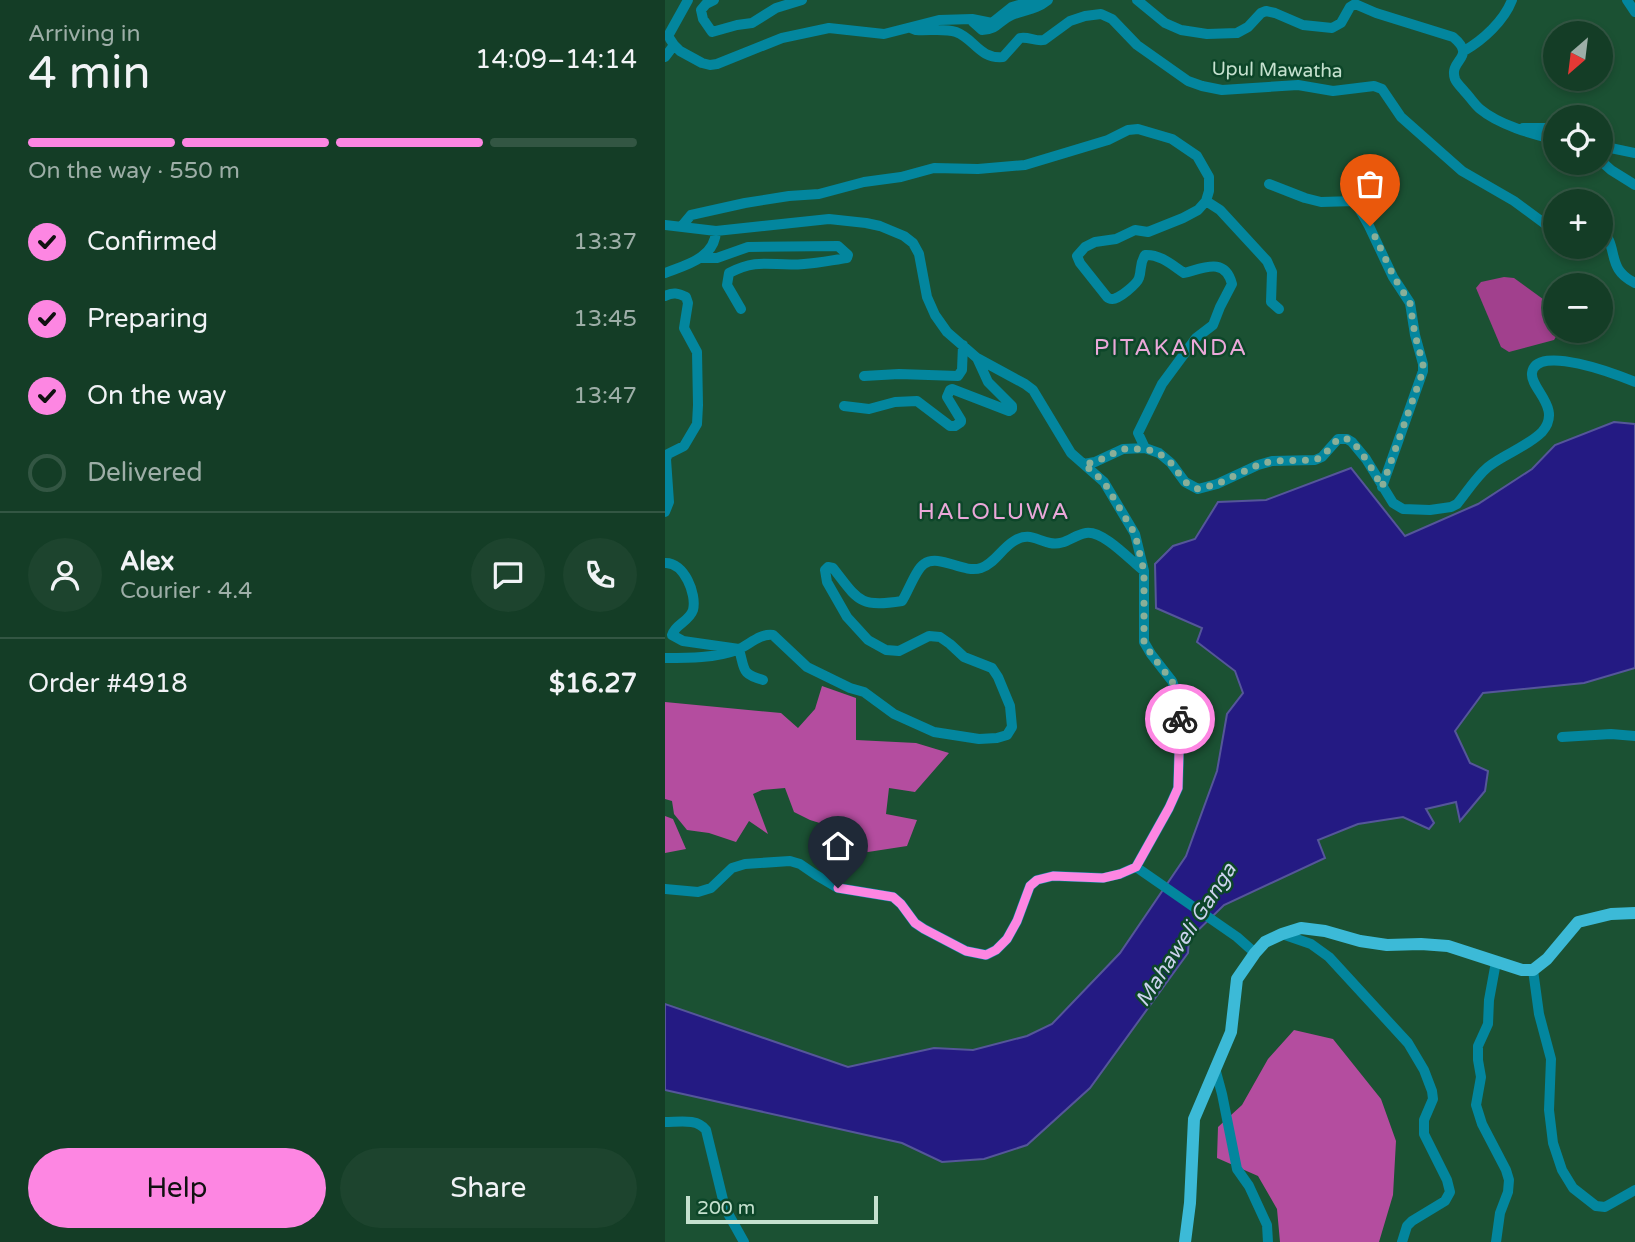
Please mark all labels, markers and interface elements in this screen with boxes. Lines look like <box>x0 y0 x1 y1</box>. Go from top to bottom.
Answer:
text: Arriving in <box>28 20 141 48</box>
north arrow <box>1543 21 1613 91</box>
map controls <box>1543 21 1613 343</box>
text: 14:09–14:14 <box>475 44 637 75</box>
text: 4 min <box>28 46 151 101</box>
street label: Upul Mawatha <box>1211 58 1343 82</box>
button: locate <box>1543 105 1613 175</box>
pin <box>1340 154 1400 226</box>
text: On the way · 550 m <box>28 157 240 185</box>
icon: bag <box>1351 165 1389 203</box>
button: + <box>1543 189 1613 259</box>
icon: check <box>28 223 66 261</box>
text: Confirmed <box>87 226 217 257</box>
text: 13:37 <box>573 228 637 256</box>
button: − <box>1543 273 1613 343</box>
icon: check <box>28 300 66 338</box>
text: Preparing <box>87 303 208 334</box>
text: 13:45 <box>573 305 637 333</box>
district label: PITAKANDA <box>1094 334 1248 362</box>
icon: check <box>28 377 66 415</box>
text: On the way <box>87 380 227 411</box>
text: 13:47 <box>573 382 637 410</box>
text: Delivered <box>87 457 203 488</box>
district label: HALOLUWA <box>917 498 1071 526</box>
button: person <box>28 538 102 612</box>
button: chat <box>471 538 545 612</box>
button: phone <box>563 538 637 612</box>
text: Alex <box>120 546 174 577</box>
text: Courier · 4.4 <box>120 577 252 605</box>
text: Order #4918 <box>28 668 188 699</box>
text: $16.27 <box>549 668 637 699</box>
courier <box>1145 684 1215 754</box>
icon: bike <box>1161 700 1199 738</box>
pin <box>808 816 868 888</box>
icon: home <box>819 827 857 865</box>
water label: Mahaweli Ganga <box>1130 857 1242 1012</box>
button: Help <box>28 1148 326 1228</box>
button: Share <box>340 1148 637 1228</box>
scale bar <box>686 1193 879 1225</box>
text: 200 m <box>697 1197 755 1219</box>

